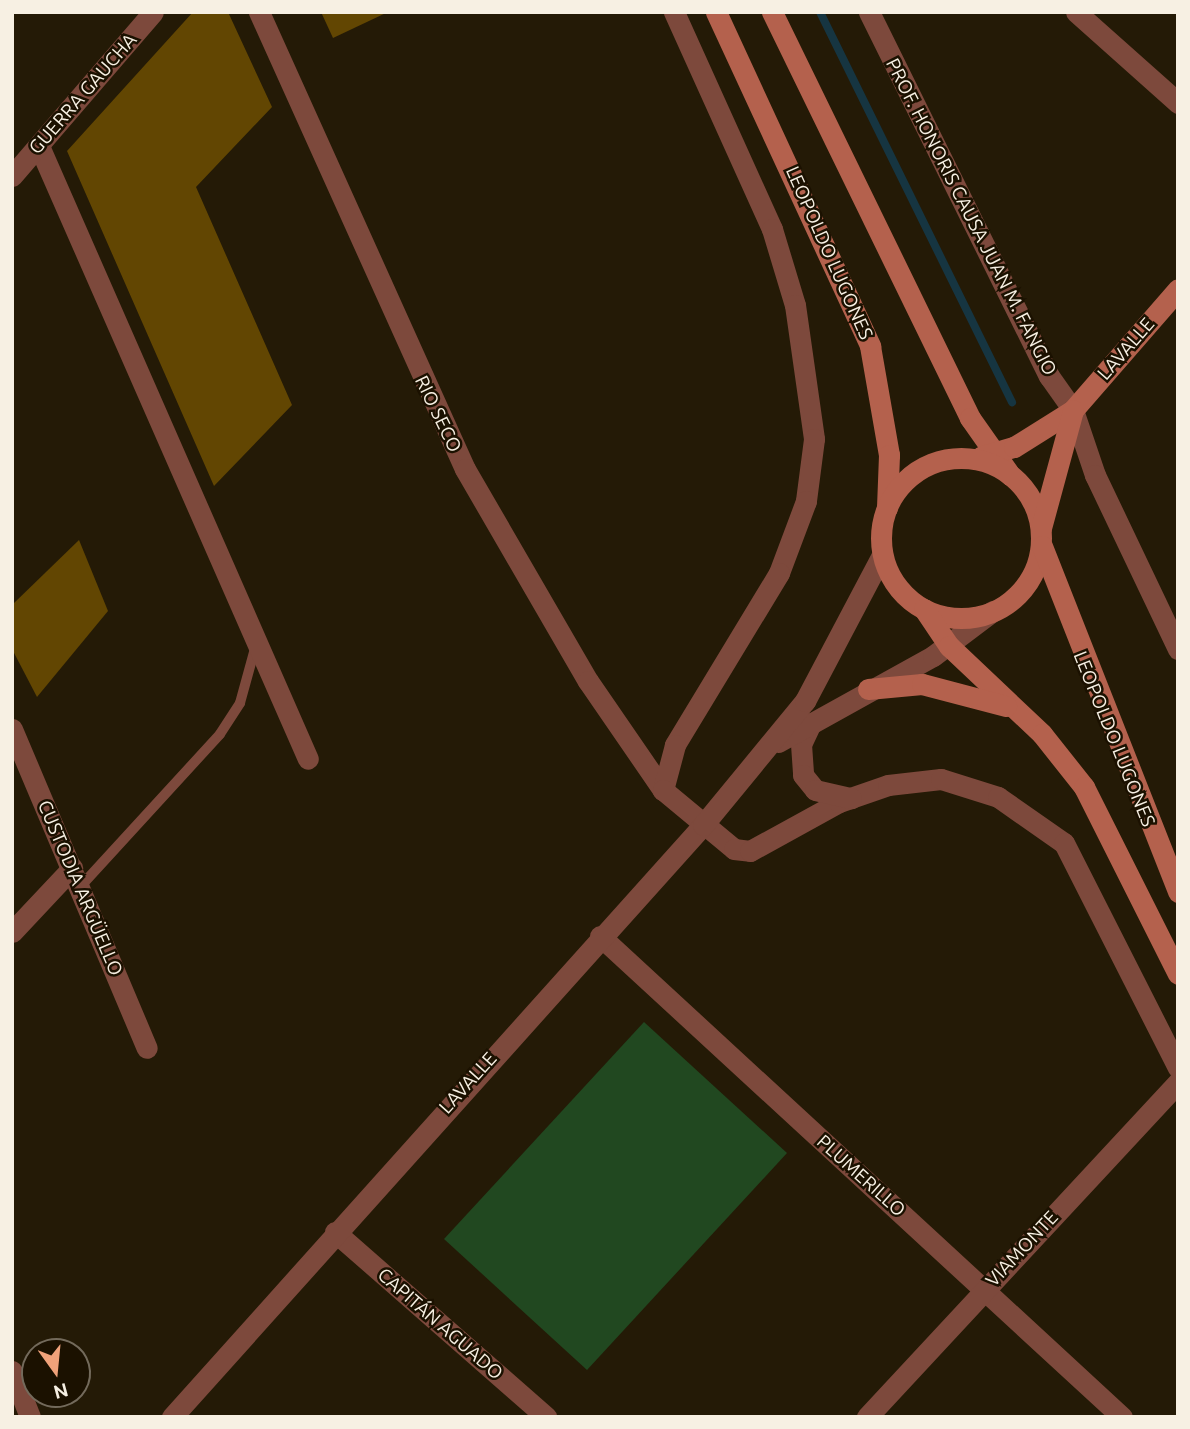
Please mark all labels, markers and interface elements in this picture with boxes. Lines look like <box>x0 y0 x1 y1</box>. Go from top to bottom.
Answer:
street label: GUERRA GAUCHA <box>24 29 142 159</box>
street label: PROF. HONORIS CAUSA JUAN M. FANGIO <box>881 55 1061 379</box>
street label: LEOPOLDO LUGONES <box>781 163 877 343</box>
street label: LAVALLE <box>1093 313 1159 385</box>
street label: RIO SECO <box>410 372 466 456</box>
street label: LEOPOLDO LUGONES <box>1068 648 1160 830</box>
street label: CUSTODIA ARGÜELLO <box>33 797 127 979</box>
street label: LAVALLE <box>434 1048 502 1118</box>
street label: PLUMERILLO <box>812 1130 910 1222</box>
street label: VIAMONTE <box>981 1206 1063 1292</box>
street label: CAPITÁN AGUADO <box>373 1263 507 1385</box>
north arrow <box>21 1338 91 1408</box>
text: N <box>51 1379 71 1404</box>

